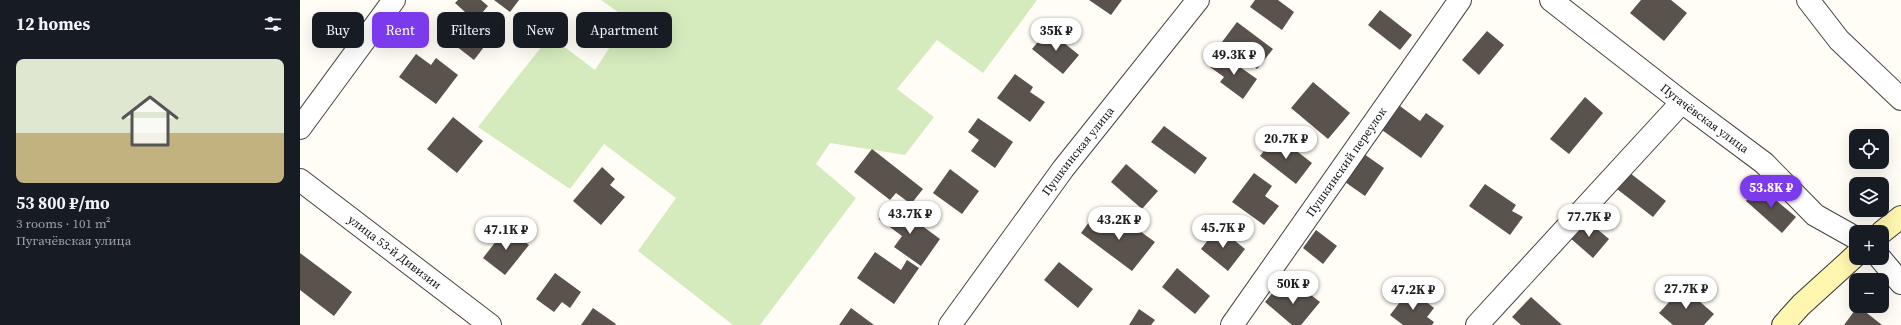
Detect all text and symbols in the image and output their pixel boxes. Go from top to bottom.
text: 12 homes [16,12,90,36]
chip: Buy [312,12,364,48]
chip: Rent [372,12,429,48]
chip: Filters [437,12,505,48]
chip: New [513,12,568,48]
chip: Apartment [576,12,672,48]
icon: filters [262,13,284,35]
pin: 35K ₽ [1028,18,1084,52]
text: 35K ₽ [1040,22,1072,39]
pin: 49.3K ₽ [1197,42,1271,76]
text: 49.3K ₽ [1212,46,1256,63]
street label: Пугачёвская улица [1657,80,1753,157]
icon: home [114,85,186,157]
street label: Пушкинская улица [1038,103,1118,199]
street label: Пушкинский переулок [1302,104,1390,220]
pin: 20.7K ₽ [1249,126,1323,160]
map controls [1849,129,1889,313]
button: locate [1849,129,1889,169]
text: 20.7K ₽ [1264,130,1308,147]
pin: 53.8K ₽ [1734,175,1808,209]
button: layers [1849,177,1889,217]
text: 53.8K ₽ [1749,179,1793,196]
text: 53 800 ₽/mo [16,191,110,215]
pin: 43.7K ₽ [873,201,947,235]
pin: 77.7K ₽ [1552,204,1626,238]
text: 43.7K ₽ [888,205,932,222]
pin: 43.2K ₽ [1082,207,1156,241]
text: 77.7K ₽ [1567,208,1611,225]
street label: улица 53-й Дивизии [345,211,445,293]
text: 43.2K ₽ [1097,211,1141,228]
text: 3 rooms · 101 m² [16,215,111,232]
pin: 45.7K ₽ [1186,215,1260,249]
pin: 47.1K ₽ [469,217,543,251]
text: 45.7K ₽ [1201,219,1245,236]
text: 47.1K ₽ [484,221,528,238]
button: + [1849,225,1889,265]
text: Пугачёвская улица [16,232,131,249]
pin: 50K ₽ [1265,271,1321,305]
button: − [1849,273,1889,313]
text: 50K ₽ [1277,275,1309,292]
pin: 27.7K ₽ [1649,276,1723,310]
pin: 47.2K ₽ [1376,277,1450,311]
text: 27.7K ₽ [1664,280,1708,297]
text: 47.2K ₽ [1391,281,1435,298]

